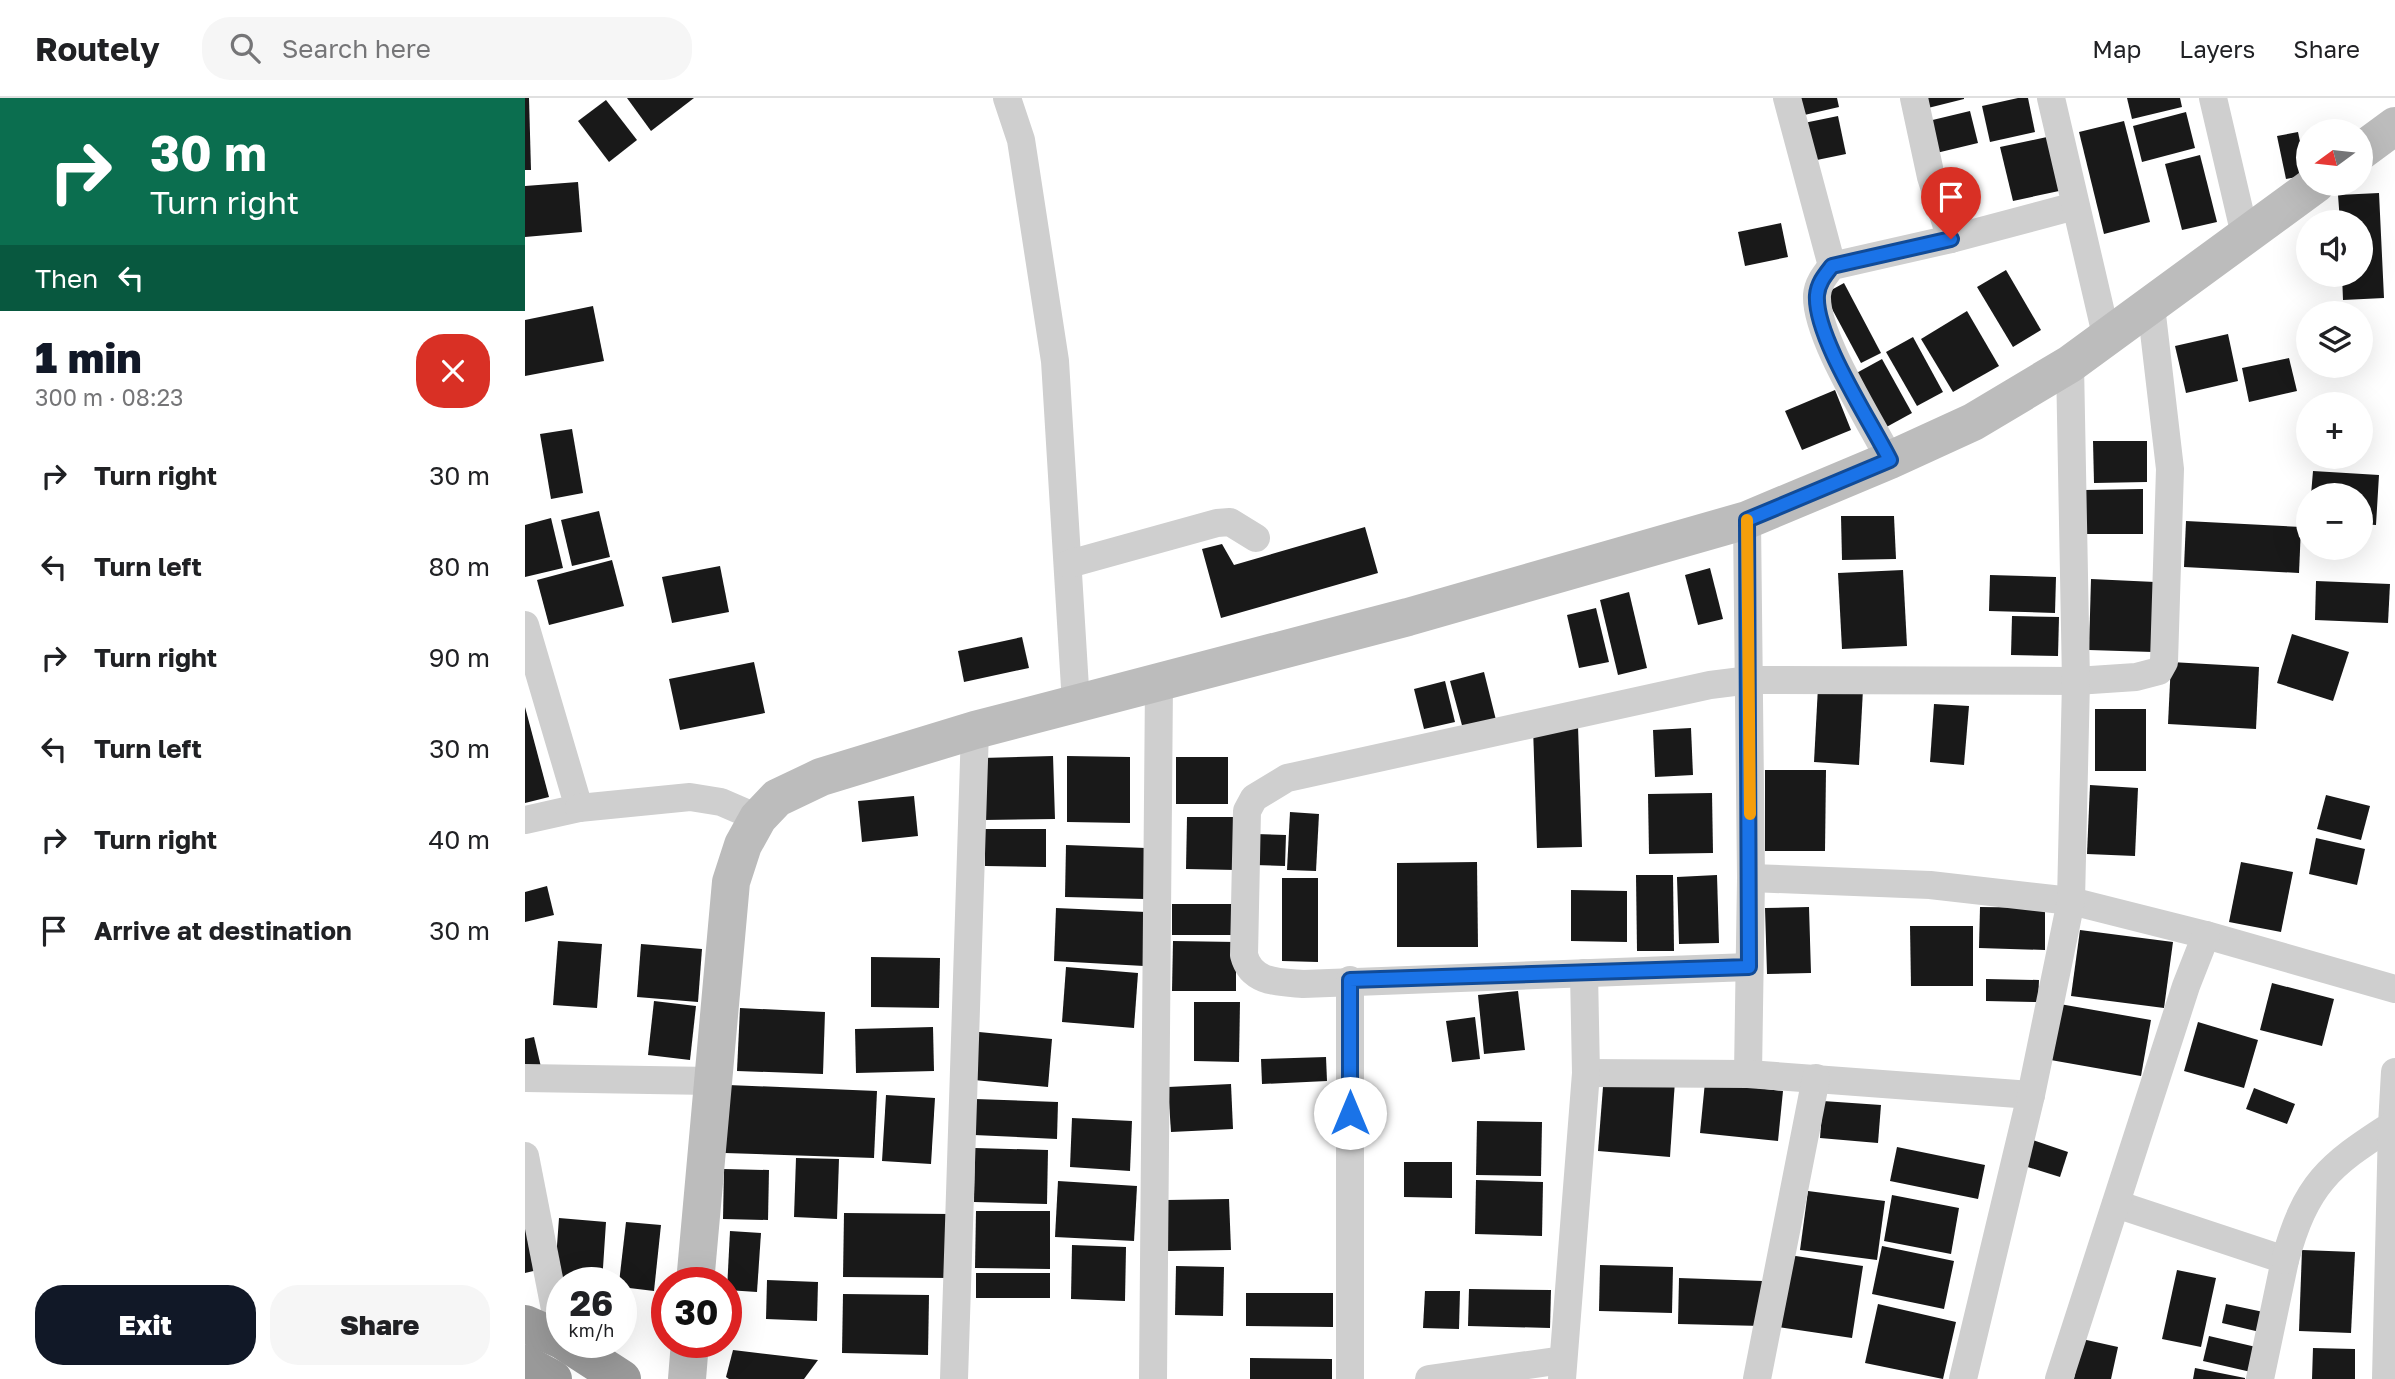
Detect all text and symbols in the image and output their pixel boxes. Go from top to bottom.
search box [202,17,692,80]
text: Routely [35,29,160,68]
icon: search [226,29,264,67]
text: Search here [282,33,431,64]
text: Map [2092,34,2141,63]
text: Layers [2179,34,2255,63]
text: Share [2293,34,2360,63]
north arrow [2296,119,2373,196]
map controls [2296,119,2373,560]
text: 30 m [150,123,267,182]
icon: right [35,126,126,217]
pin [1921,167,1981,239]
icon: arrive [1932,178,1970,216]
text: Turn right [150,183,299,221]
button: sound [2296,210,2373,287]
icon: left [112,259,150,297]
text: Then [35,263,98,294]
button: layers [2296,301,2373,378]
text: 1 min [35,332,142,382]
button: close [416,334,490,408]
text: 300 m · 08:23 [35,383,183,411]
button: + [2296,392,2373,469]
icon: right [35,457,73,495]
text: Turn right [94,460,217,491]
text: 30 m [429,460,490,491]
button: − [2296,483,2373,560]
icon: left [35,548,73,586]
text: Turn left [94,551,202,582]
text: 80 m [429,551,490,582]
icon: right [35,639,73,677]
text: Turn right [94,642,217,673]
text: 90 m [429,642,490,673]
icon: left [35,730,73,768]
text: Turn left [94,733,202,764]
text: 30 m [429,733,490,764]
icon: right [35,821,73,859]
text: Turn right [94,824,217,855]
text: 40 m [429,824,490,855]
icon: arrive [35,912,73,950]
text: Arrive at destination [94,915,352,946]
text: 30 m [429,915,490,946]
position arrow [1313,1076,1387,1150]
speed limit sign: 30 [651,1267,742,1358]
text: 26 [570,1282,613,1324]
button: Exit [35,1285,256,1365]
button: Share [270,1285,490,1365]
text: km/h [569,1319,614,1341]

